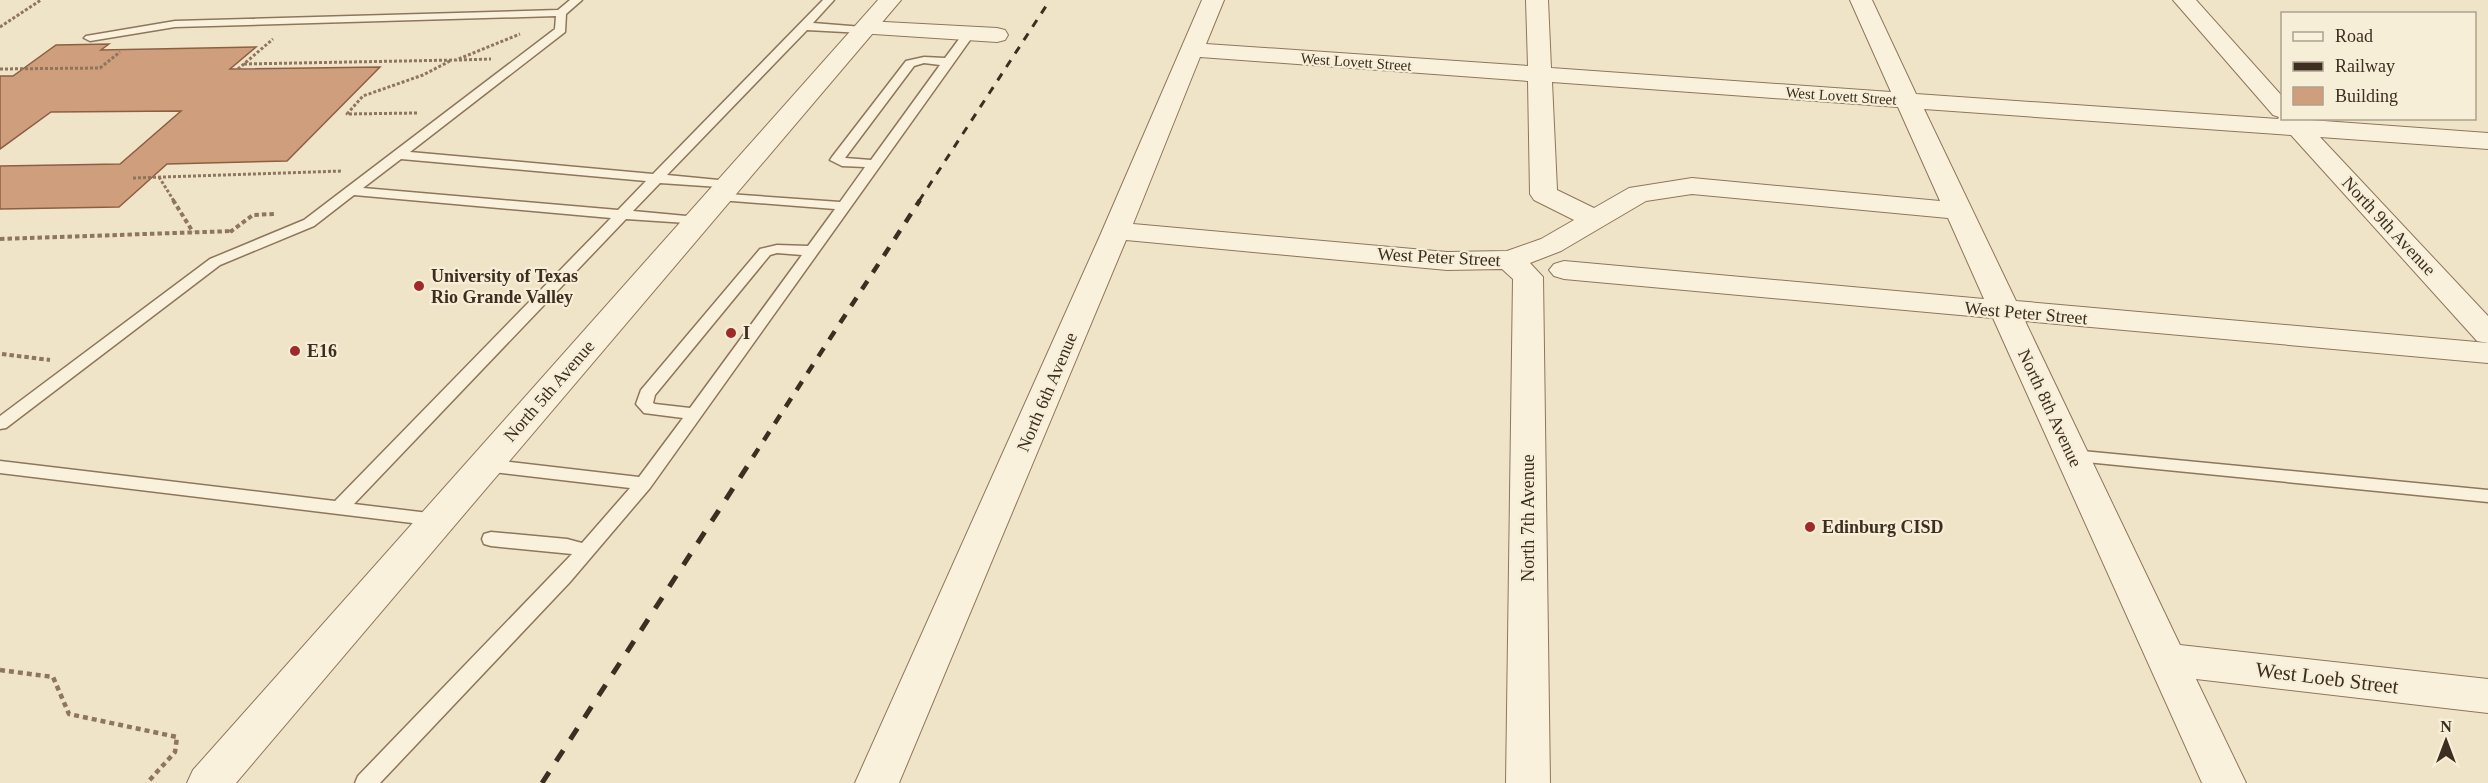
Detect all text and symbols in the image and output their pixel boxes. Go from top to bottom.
legend [2281,12,2476,120]
text: Road [2335,26,2373,46]
street label: West Lovett Street [1300,50,1413,74]
text: Railway [2335,56,2395,76]
street label: West Lovett Street [1785,84,1898,108]
text: Building [2335,86,2398,106]
street label: North 9th Avenue [2338,172,2440,280]
street label: West Peter Street [1377,244,1501,270]
place label: University of Texas Rio Grande Valley [431,266,578,307]
marker: University of Texas Rio Grande Valley [412,279,426,293]
street label: West Peter Street [1964,298,2088,328]
place label: I [743,323,750,343]
marker: I [724,326,738,340]
street label: North 6th Avenue [1013,329,1081,455]
street label: North 5th Avenue [500,336,598,446]
place label: E16 [307,341,337,361]
marker: E16 [288,344,302,358]
street label: North 8th Avenue [2014,346,2086,470]
street label: North 7th Avenue [1518,454,1538,582]
place label: Edinburg CISD [1822,517,1944,537]
marker: Edinburg CISD [1803,520,1817,534]
street label: West Loeb Street [2254,657,2400,699]
north arrow [2416,711,2476,771]
text: N [2440,718,2452,735]

